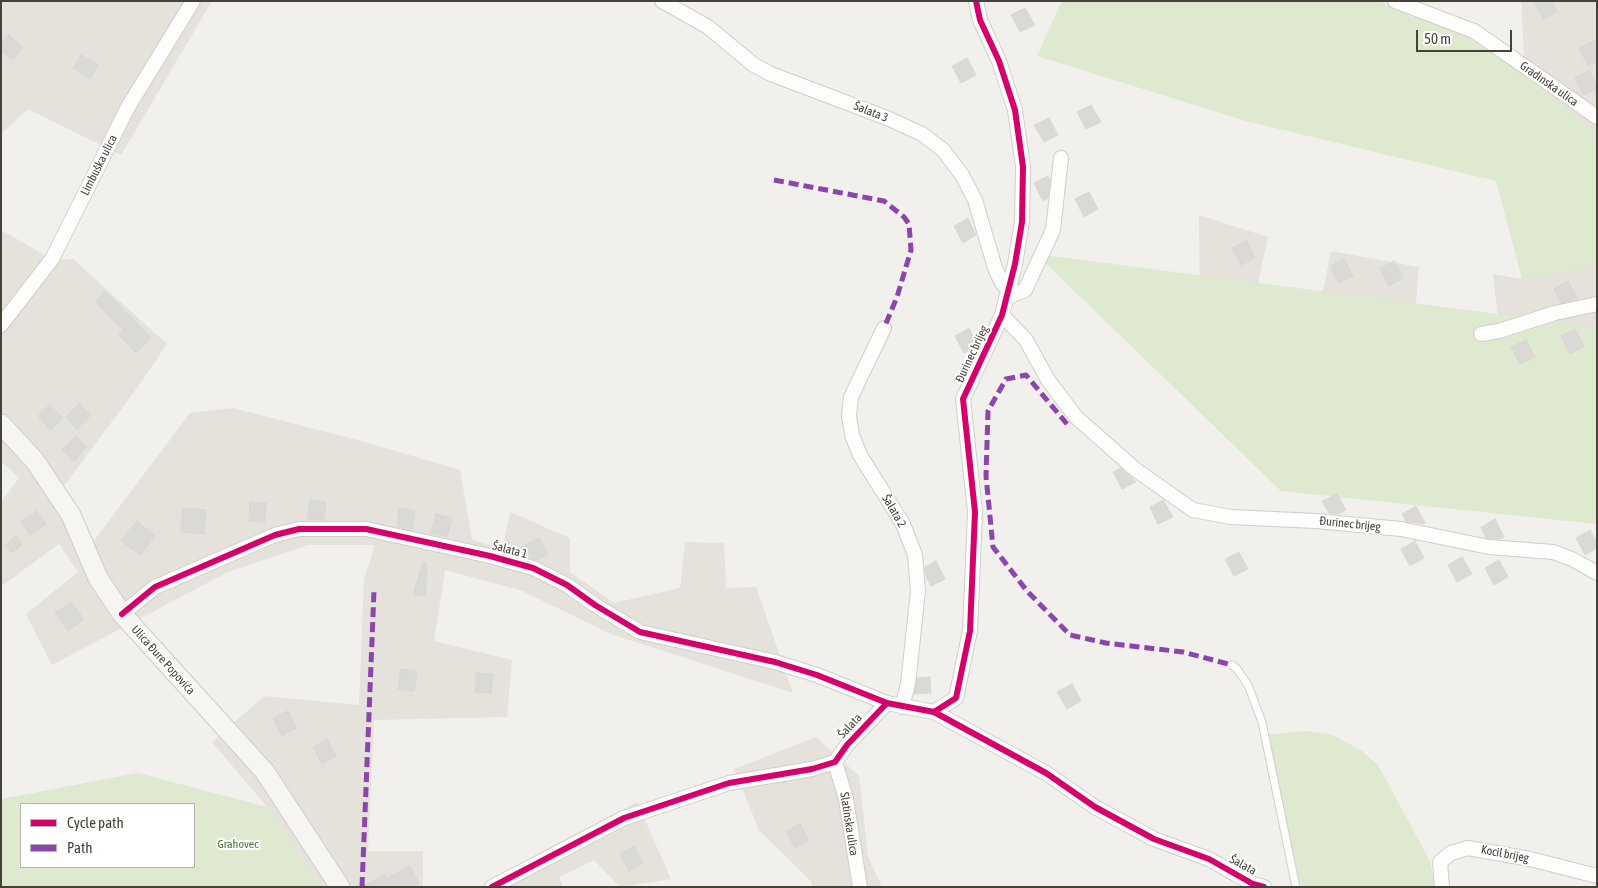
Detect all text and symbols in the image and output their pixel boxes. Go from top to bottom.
scale bar [1418,20,1514,52]
text: 50 m [1424,30,1451,47]
street label: Gradinska ulica [1517,59,1581,109]
street label: Šalata 3 [852,99,890,125]
street label: Limbuška ulica [78,132,120,198]
street label: Đurinec brijeg [952,323,992,385]
street label: Šalata 2 [879,492,909,530]
street label: Đurinec brijeg [1319,514,1381,534]
street label: Šalata 1 [491,538,529,562]
street label: Ulica Đure Popovića [128,622,198,698]
street label: Šalata [835,711,865,741]
street label: Slatinska ulica [837,791,861,857]
legend [20,803,195,868]
text: Cycle path [67,814,124,831]
park label: Grahovec [217,837,259,851]
text: Path [67,839,93,856]
street label: Kocil brijeg [1480,842,1530,866]
street label: Šalata [1227,852,1259,878]

